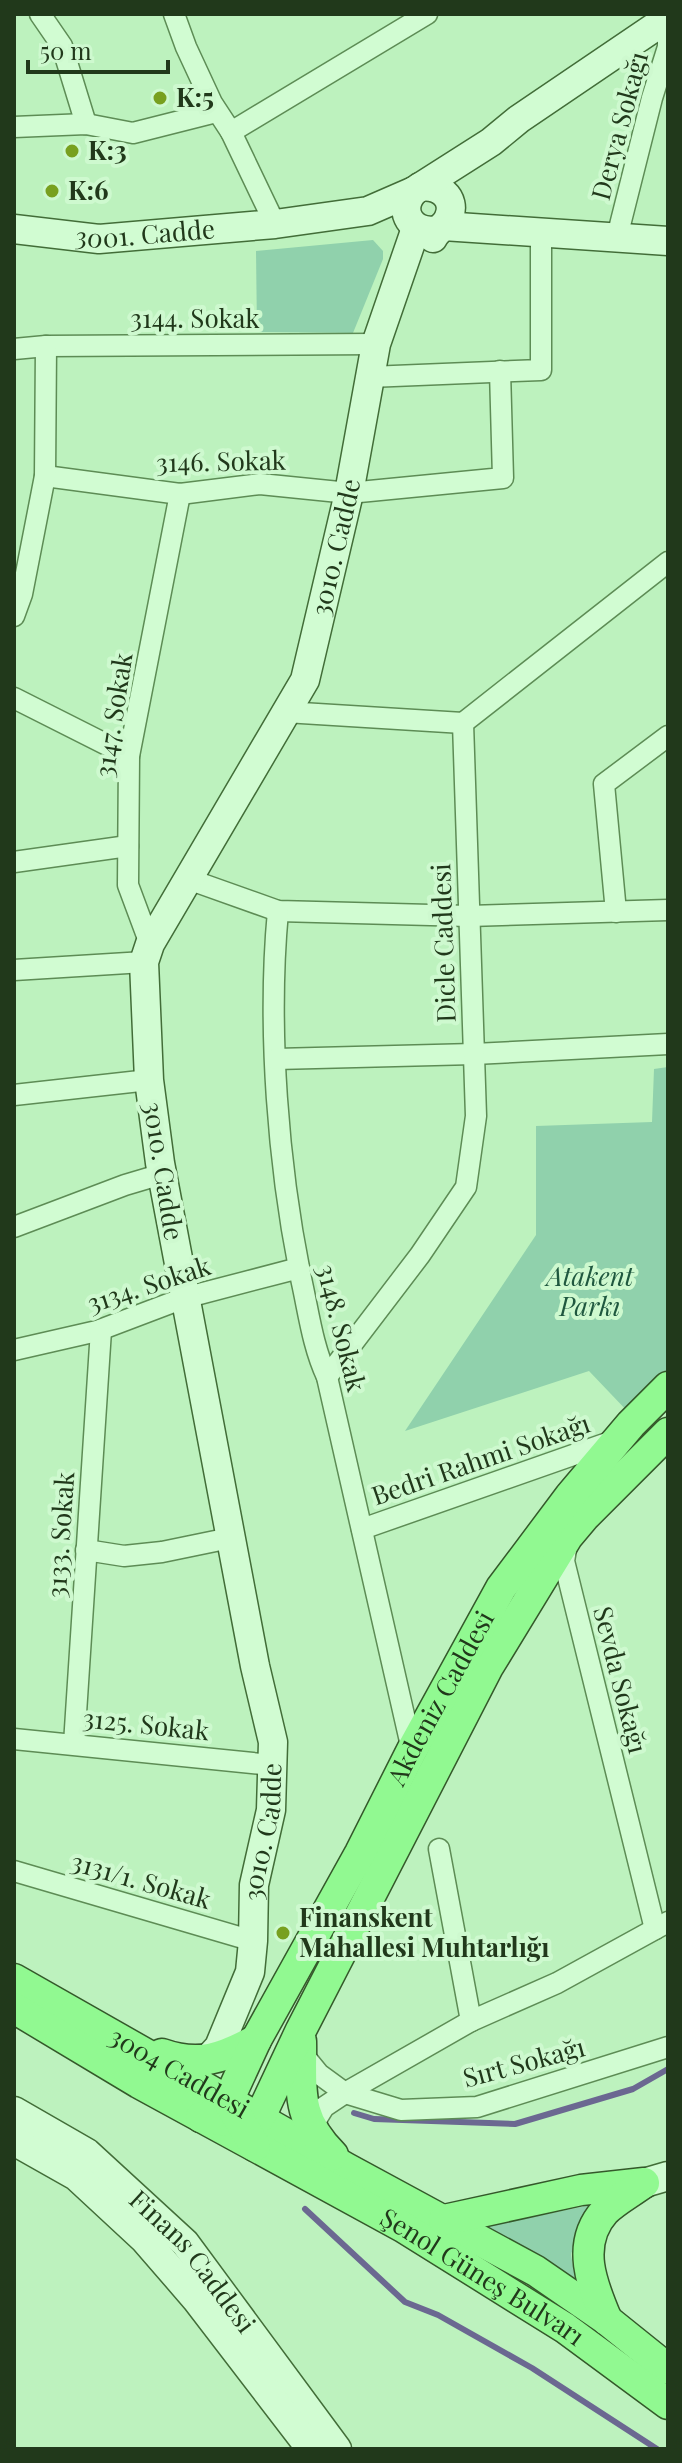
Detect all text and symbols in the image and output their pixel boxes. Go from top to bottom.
scale bar [28,24,168,74]
text: 50 m [40,34,92,66]
street label: Derya Sokağı [582,47,655,204]
place label: K:5 [176,79,214,114]
marker: K:5 [151,89,169,107]
place label: K:3 [88,132,127,167]
marker: K:3 [63,142,81,160]
place label: K:6 [68,172,109,207]
marker: K:6 [43,182,61,200]
street label: 3001. Cadde [74,210,216,255]
street label: 3144. Sokak [130,300,260,335]
street label: 3146. Sokak [156,442,287,479]
street label: 3010. Cadde [302,476,367,619]
street label: 3147. Sokak [85,649,140,780]
street label: Dicle Caddesi [422,862,463,1023]
street label: 3010. Cadde [136,1099,193,1243]
street label: 3134. Sokak [82,1247,215,1320]
park label: Atakent Parkı [543,1258,635,1323]
street label: 3148. Sokak [310,1260,375,1396]
street label: Bedri Rahmi Sokağı [367,1405,595,1512]
street label: 3133. Sokak [38,1470,81,1599]
street label: Sevda Sokağı [586,1603,657,1757]
street label: Akdeniz Caddesi [378,1604,501,1792]
street label: 3125. Sokak [81,1699,212,1748]
street label: 3010. Cadde [235,1762,288,1901]
street label: 3131/1. Sokak [67,1843,216,1916]
place label: Finanskent Mahallesi Muhtarlığı [299,1899,549,1964]
marker: Finanskent Mahallesi Muhtarlığı [274,1924,292,1942]
street label: 3004 Caddesi [104,2018,257,2126]
street label: Sırt Sokağı [459,2028,589,2095]
street label: Finans Caddesi [122,2181,264,2339]
street label: Şenol Güneş Bulvarı [375,2199,592,2353]

